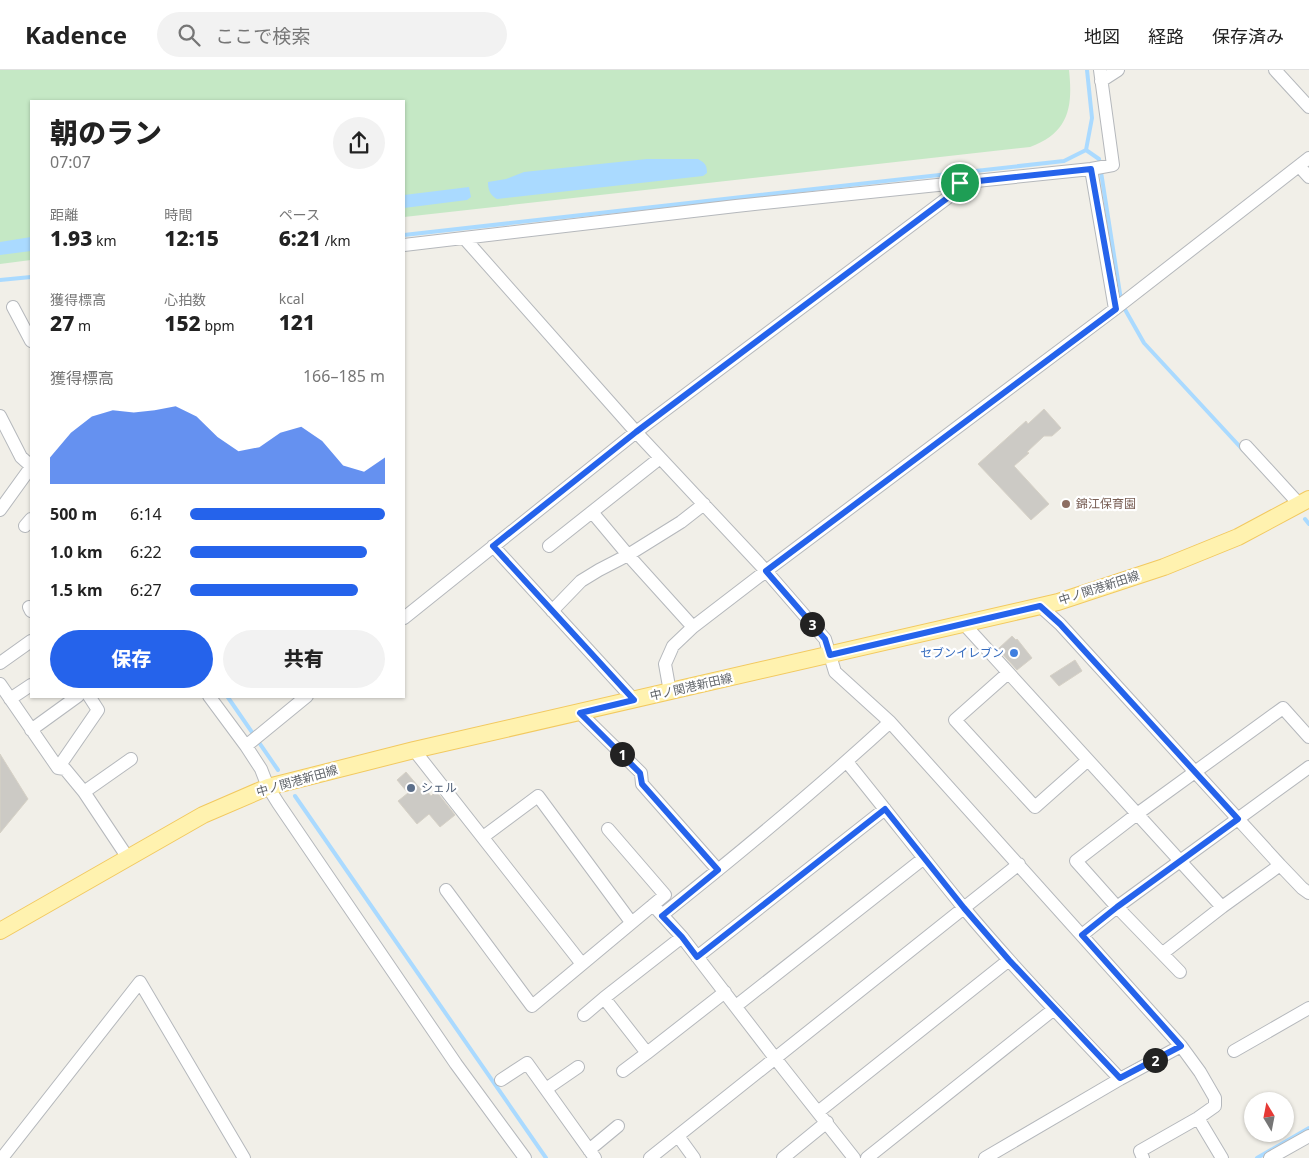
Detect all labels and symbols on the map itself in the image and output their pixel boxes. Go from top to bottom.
pin [939,162,981,204]
place label: 錦江保育園 [1076,495,1136,512]
marker: 錦江保育園 [1060,498,1072,510]
street label: 中ノ関港新田線 [1056,566,1141,609]
pin: 3 [800,612,824,636]
place label: セブンイレブン [920,644,1004,661]
marker: セブンイレブン [1008,647,1020,659]
street label: 中ノ関港新田線 [648,669,734,704]
pin: 1 [610,742,634,766]
street label: 中ノ関港新田線 [254,761,340,800]
place label: シェル [421,779,457,796]
marker: シェル [405,782,417,794]
pin: 2 [1142,1048,1168,1072]
north arrow [1244,1092,1294,1142]

